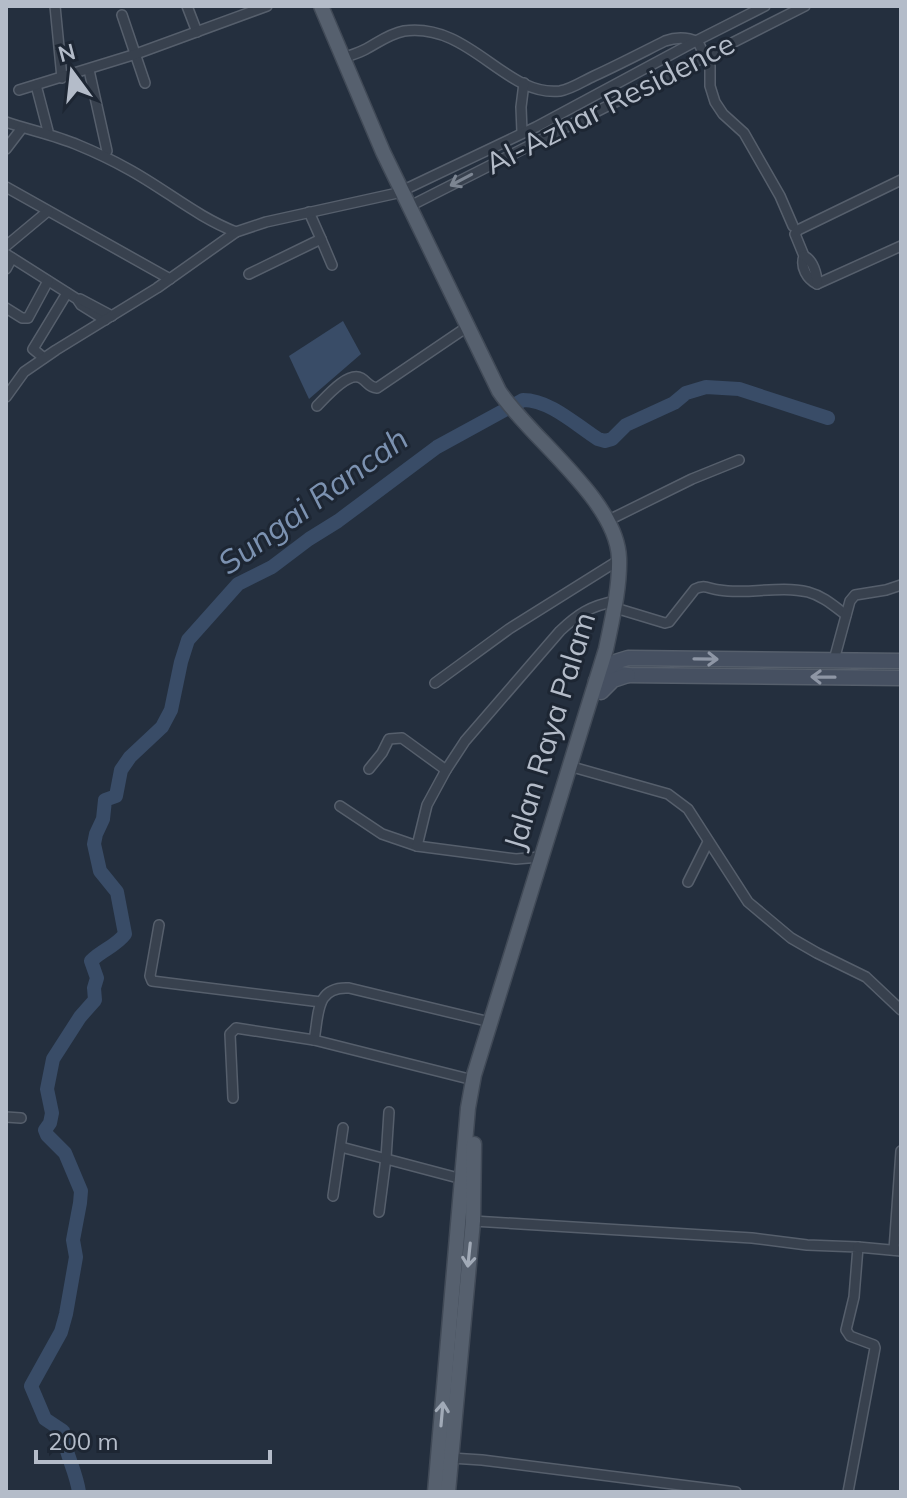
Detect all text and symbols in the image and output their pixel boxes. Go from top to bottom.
street label: Al-Azhar Residence [478,24,741,182]
north arrow [32,32,112,112]
text: N [55,37,78,68]
one-way arrow [449,173,473,189]
water label: Sungai Rancah [210,418,415,583]
street label: Jalan Raya Palam [495,607,603,854]
one-way arrow [692,651,719,667]
one-way arrow [810,669,837,685]
one-way arrow [462,1241,477,1268]
one-way arrow [435,1401,450,1428]
scale bar [36,1414,270,1464]
text: 200 m [48,1426,119,1456]

